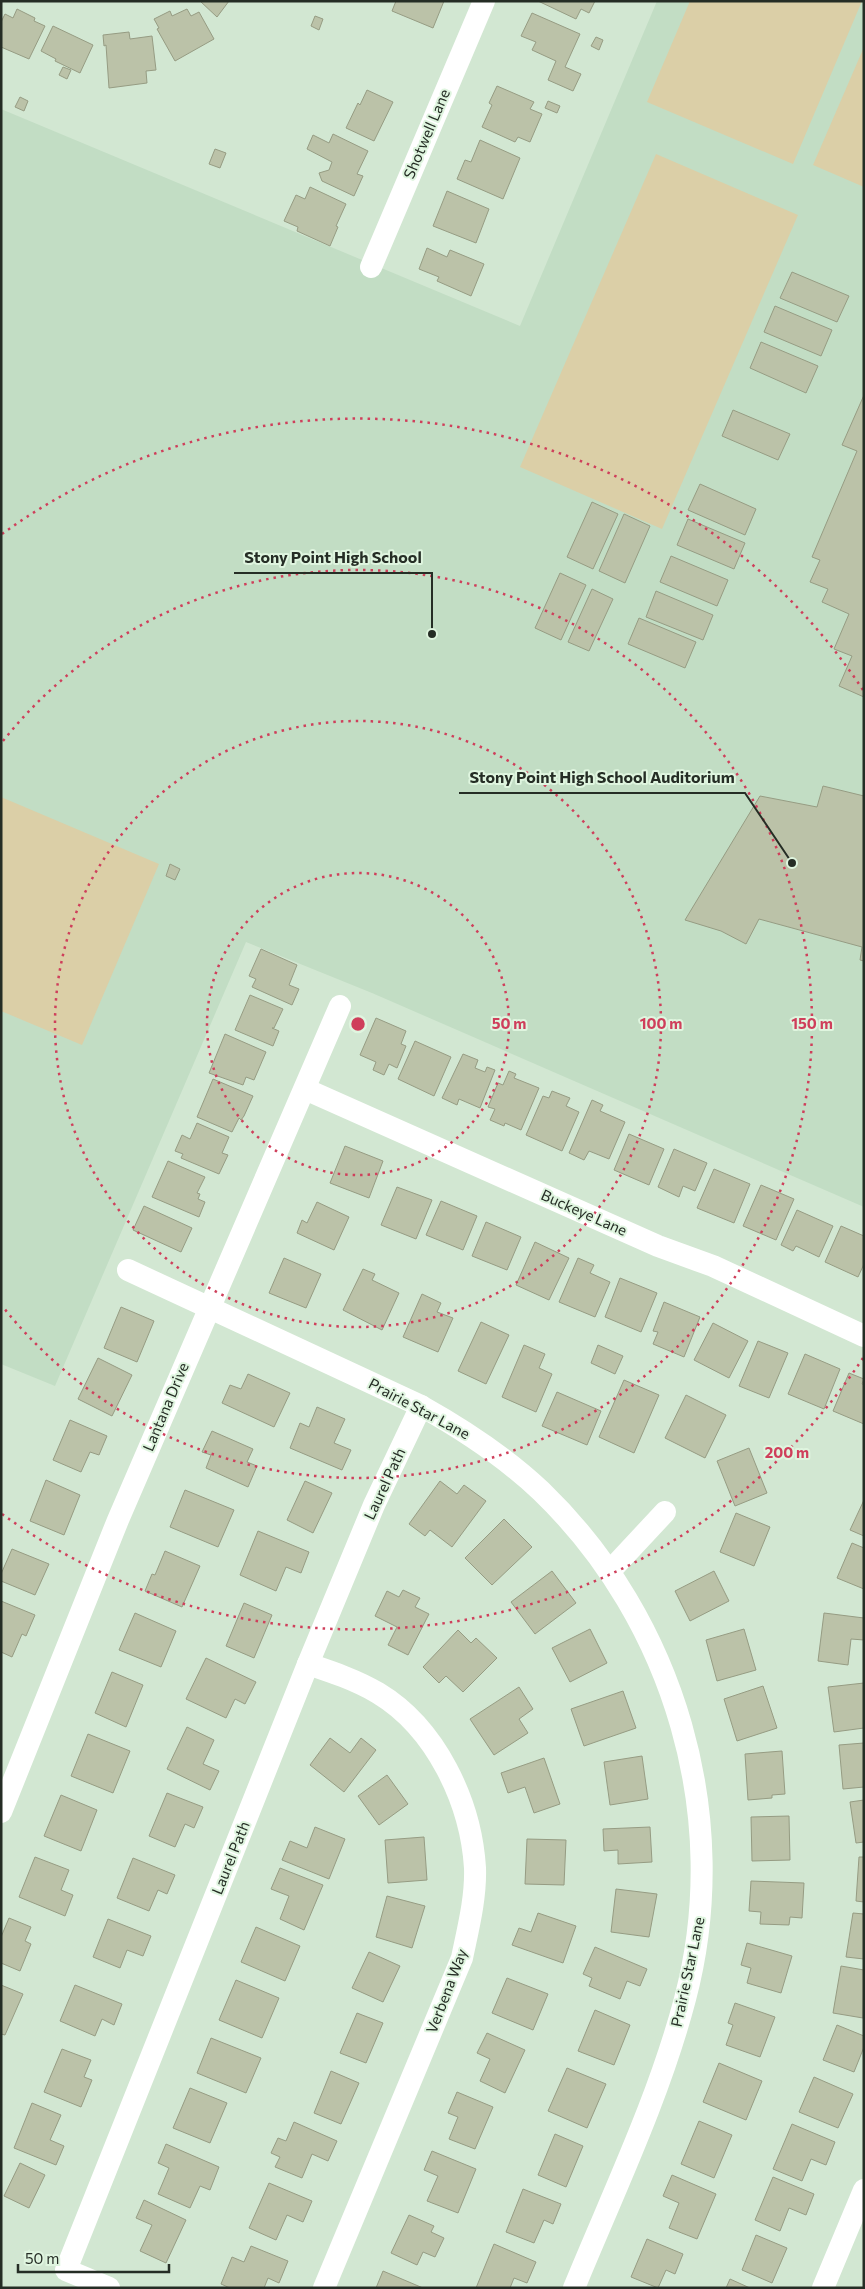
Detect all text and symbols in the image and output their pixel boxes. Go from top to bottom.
street label: Shotwell Lane [399,86,453,181]
callout: Stony Point High School [234,542,432,573]
text: Stony Point High School [244,547,422,566]
callout: Stony Point High School Auditorium [459,762,745,793]
text: Stony Point High School Auditorium [469,767,735,786]
text: 50 m [492,1014,526,1032]
text: 100 m [640,1014,682,1032]
text: 150 m [791,1014,833,1032]
centre of rings [349,1015,367,1033]
street label: Buckeye Lane [539,1185,630,1239]
street label: Lantana Drive [138,1359,192,1454]
street label: Prairie Star Lane [366,1374,473,1442]
text: 200 m [765,1443,809,1461]
street label: Laurel Path [360,1445,409,1522]
street label: Laurel Path [207,1818,253,1897]
street label: Prairie Star Lane [667,1915,707,2028]
street label: Verbena Way [422,1946,471,2036]
scale bar [18,2242,169,2274]
text: 50 m [25,2249,59,2267]

